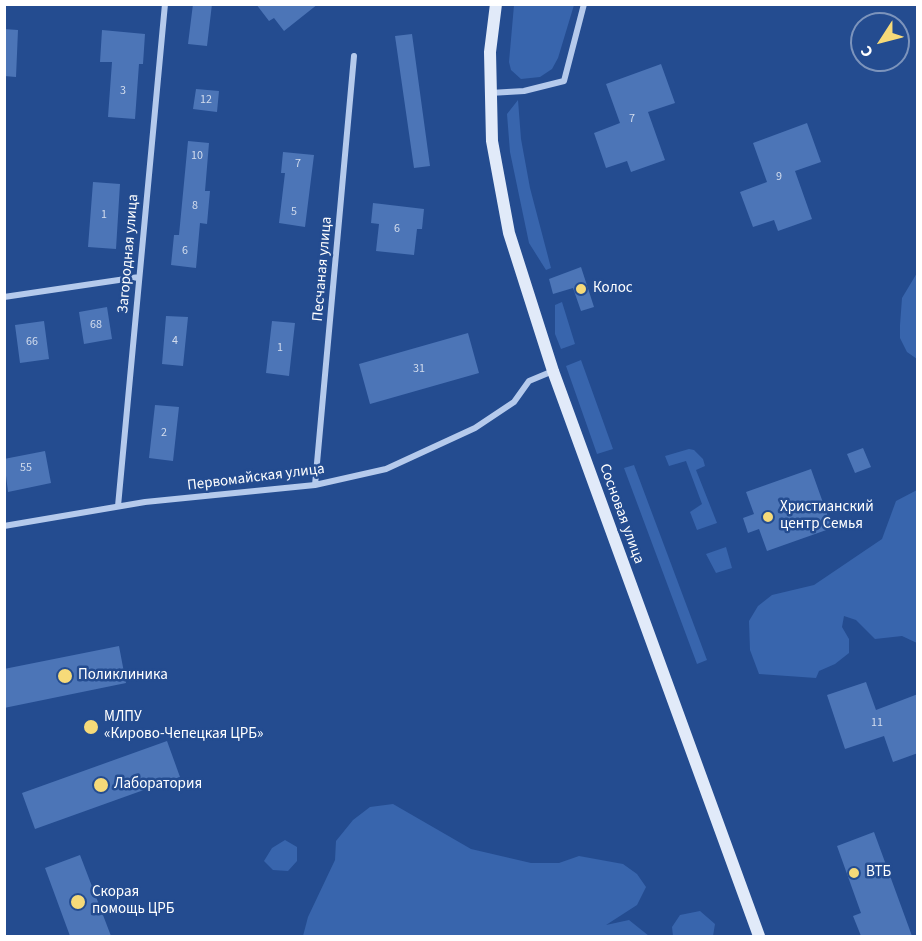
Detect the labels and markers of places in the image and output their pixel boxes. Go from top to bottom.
place label: Колос [593,280,633,298]
marker: Колос [574,282,588,296]
place label: Христианский центр Семья [780,499,874,534]
marker: Христианский центр Семья [761,510,775,524]
marker: Поликлиника [56,667,74,685]
place label: Поликлиника [78,667,168,685]
place label: МЛПУ «Кирово-Чепецкая ЦРБ» [104,709,263,744]
marker: МЛПУ «Кирово-Чепецкая ЦРБ» [82,718,100,736]
marker: Лаборатория [92,776,110,794]
place label: Лаборатория [114,776,202,794]
place label: ВТБ [866,864,891,882]
marker: ВТБ [847,866,861,880]
place label: Скорая помощь ЦРБ [92,884,175,919]
marker: Скорая помощь ЦРБ [69,893,87,911]

